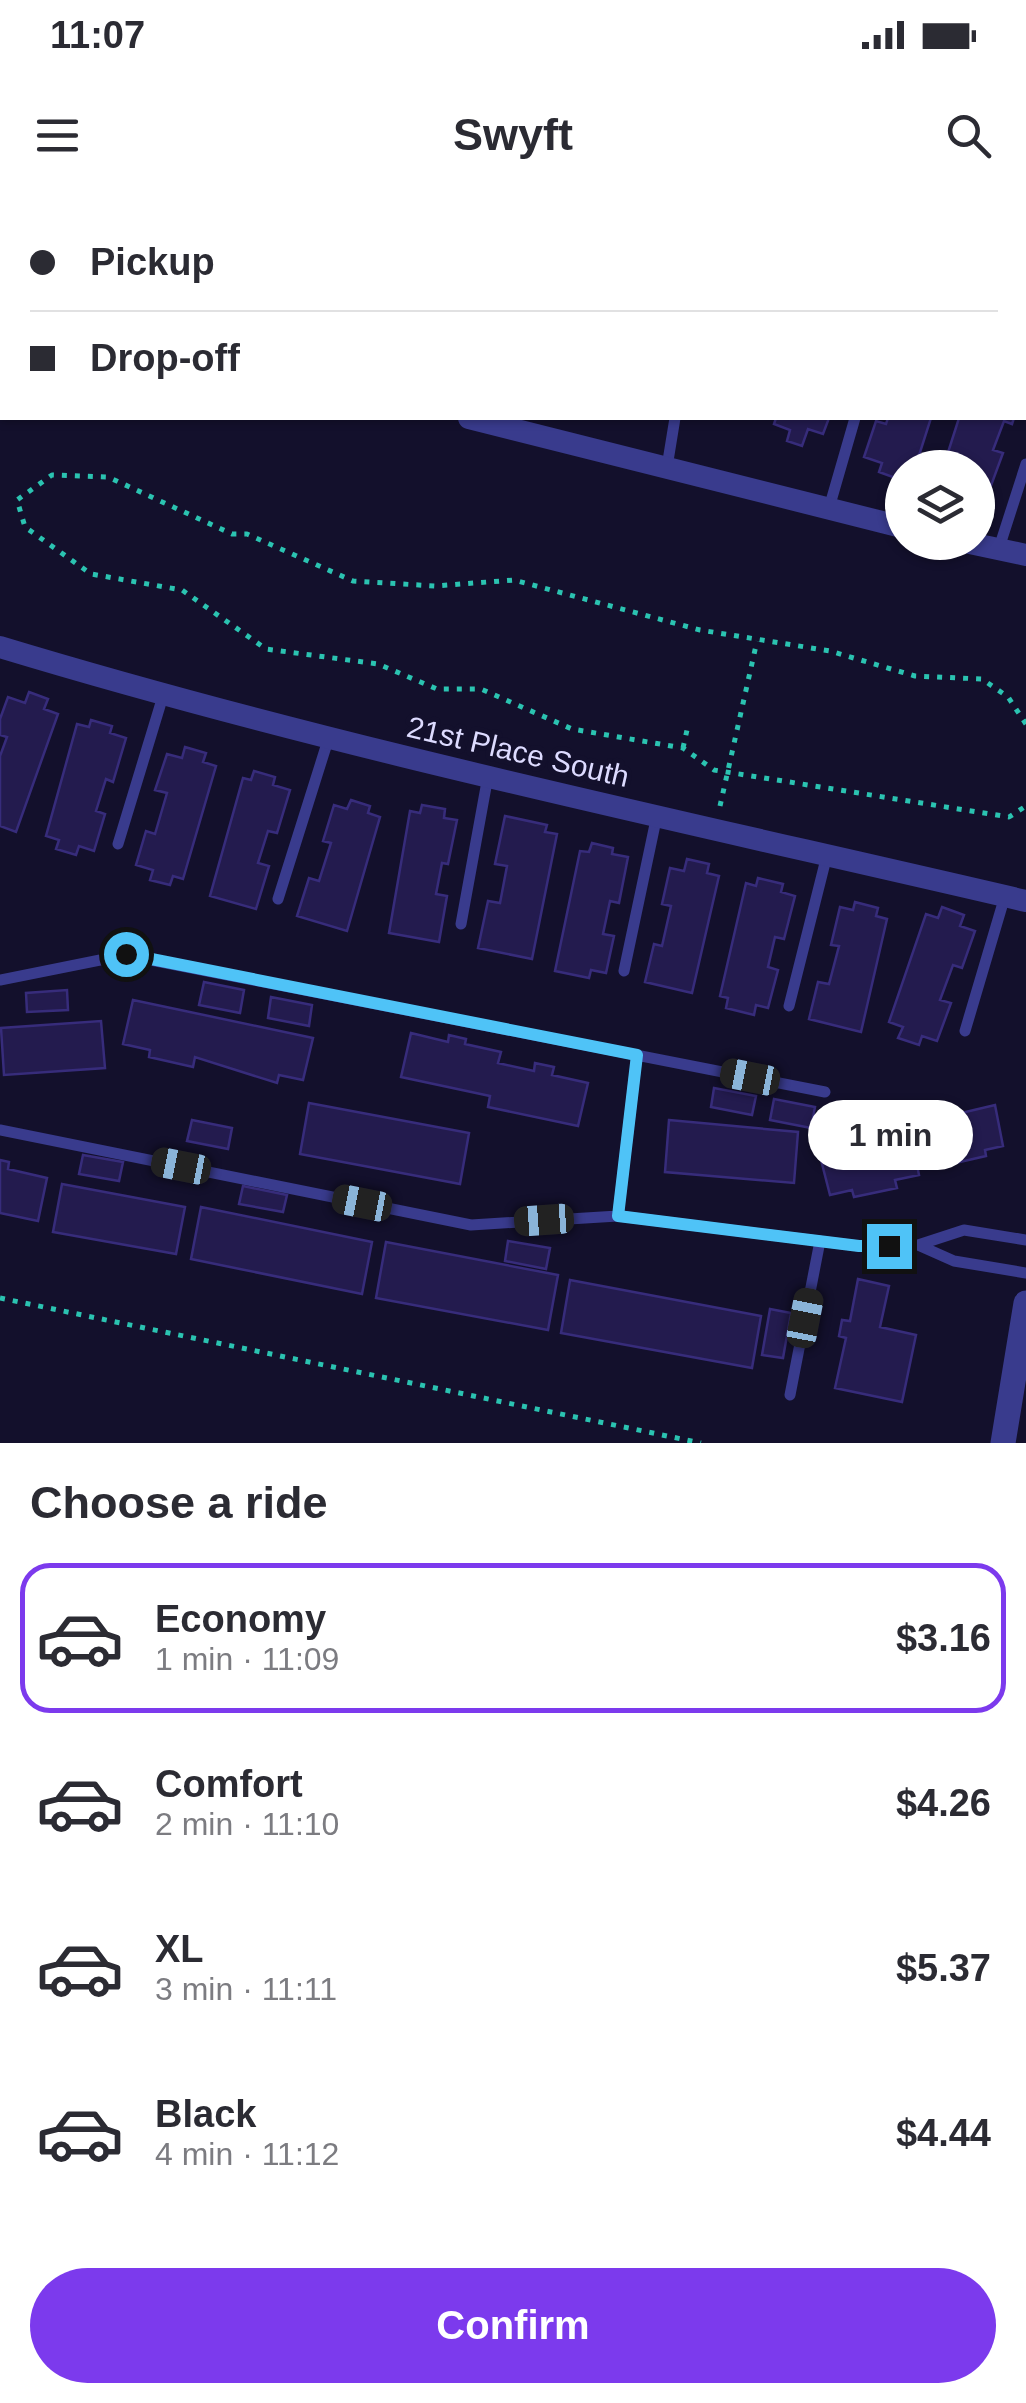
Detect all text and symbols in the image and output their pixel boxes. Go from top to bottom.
text: 11:07 [50,14,145,56]
icon: menu [30,108,85,163]
icon: search [941,108,996,163]
text: Swyft [453,109,573,160]
text: Pickup [90,241,215,283]
text: Drop-off [90,337,240,379]
map controls [885,450,995,560]
button: layers [885,450,995,560]
street label: 21st Place South [404,710,632,793]
route start [104,932,149,977]
car [718,1057,782,1097]
callout: 1 min [806,1101,972,1171]
text: 1 min [849,1117,932,1153]
car [149,1146,213,1186]
car [330,1183,394,1223]
car [513,1203,575,1237]
route end [867,1224,912,1269]
car [785,1286,825,1350]
text: Choose a ride [30,1477,328,1528]
icon: car [35,1593,125,1683]
text: Economy [155,1598,326,1640]
text: $3.16 [896,1617,991,1659]
text: 1 min · 11:09 [155,1641,339,1677]
icon: car [35,1758,125,1848]
text: Comfort [155,1763,303,1805]
text: $4.26 [896,1782,991,1824]
text: 2 min · 11:10 [155,1806,339,1842]
icon: car [35,1923,125,2013]
text: XL [155,1928,204,1970]
text: $5.37 [896,1947,991,1989]
text: 3 min · 11:11 [155,1971,337,2007]
icon: car [35,2088,125,2178]
text: Black [155,2093,256,2135]
text: $4.44 [896,2112,991,2154]
text: 4 min · 11:12 [155,2136,339,2172]
button: Confirm [30,2268,996,2383]

